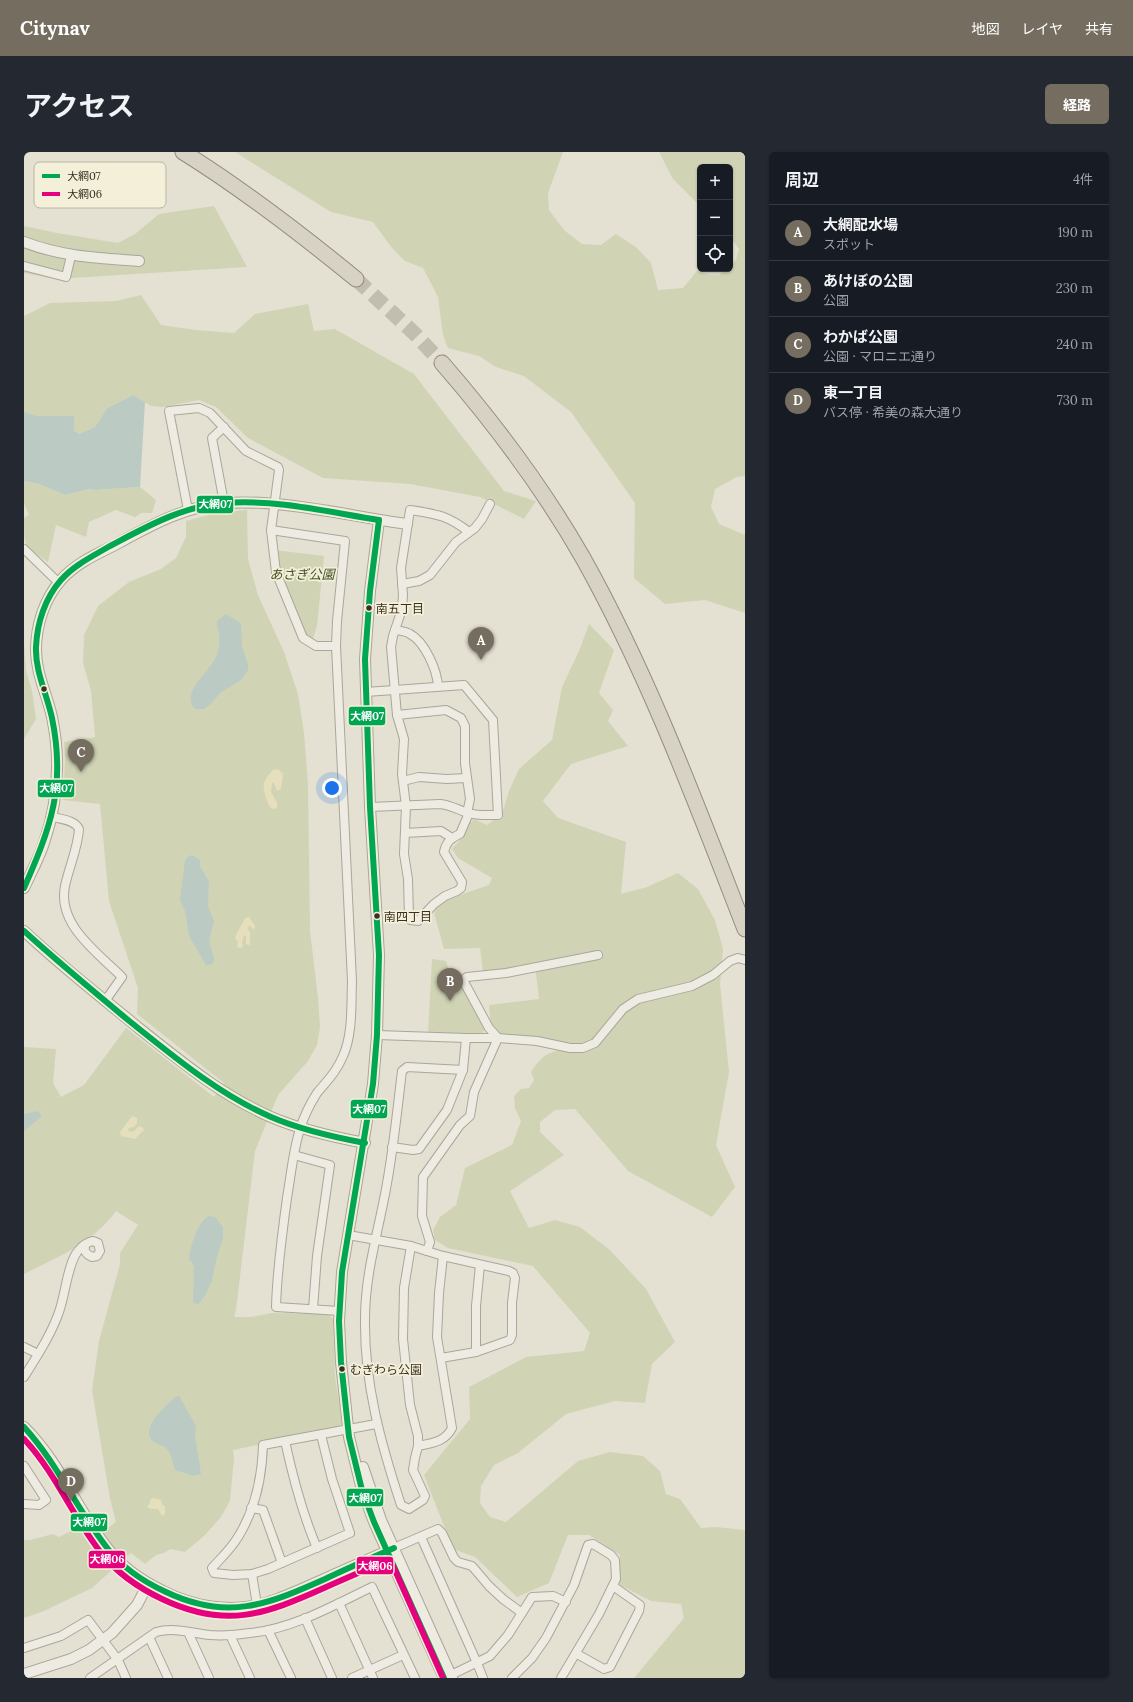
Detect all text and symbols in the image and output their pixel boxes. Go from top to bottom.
text: Citynav [20,16,90,40]
text: 地図 [971,20,999,38]
text: レイヤ [1021,20,1063,38]
text: 共有 [1085,20,1113,38]
button: 経路 [1045,84,1109,124]
text: アクセス [24,88,135,124]
legend [34,162,166,208]
map controls [697,164,733,272]
button: + [697,164,733,200]
text: 大網07 [67,169,101,183]
text: 周辺 [785,169,819,191]
text: 4件 [1073,171,1093,188]
text: 大網06 [67,187,102,201]
button: − [697,200,733,236]
text: 大網配水場 [823,215,898,234]
text: A [794,224,802,241]
text: 190 m [1058,224,1093,241]
button: locate [697,236,733,272]
text: スポット [823,236,875,253]
text: あけぼの公園 [823,271,913,290]
text: B [794,280,802,297]
text: 230 m [1056,280,1093,297]
text: 公園 [823,292,849,309]
text: わかば公園 [823,327,898,346]
text: C [794,336,802,353]
text: 240 m [1056,336,1093,353]
text: 公園 · マロニエ通り [823,348,937,365]
text: 東一丁目 [823,383,883,402]
text: D [793,392,803,409]
text: 730 m [1057,392,1093,409]
text: バス停 · 希美の森大通り [823,404,963,421]
line badge: 大網07 [196,495,234,514]
text: 大網07 [198,497,232,511]
park label: あさぎ公園 [269,566,336,583]
place label: 南五丁目 [376,601,424,616]
marker: 南五丁目 [364,603,374,613]
pin: A [468,627,494,660]
unlabelled marker [39,684,49,694]
line badge: 大網07 [348,706,386,726]
text: 大網07 [350,709,384,723]
pin: C [68,739,94,772]
your location [322,778,342,798]
line badge: 大網07 [37,779,75,798]
text: 大網07 [39,781,73,795]
place label: 南四丁目 [384,909,432,924]
marker: 南四丁目 [372,911,382,921]
pin: B [437,968,463,1001]
line badge: 大網07 [350,1099,388,1119]
text: 大網07 [352,1102,386,1116]
place label: むぎわら公園 [350,1362,422,1377]
marker: むぎわら公園 [337,1364,347,1374]
pin: D [58,1468,84,1501]
line badge: 大網07 [346,1488,384,1507]
text: 大網07 [348,1491,382,1505]
line badge: 大網07 [70,1513,108,1532]
text: 大網07 [72,1515,106,1529]
line badge: 大網06 [88,1550,126,1569]
text: 大網06 [89,1552,125,1566]
line badge: 大網06 [356,1556,394,1575]
text: 大網06 [357,1559,393,1573]

